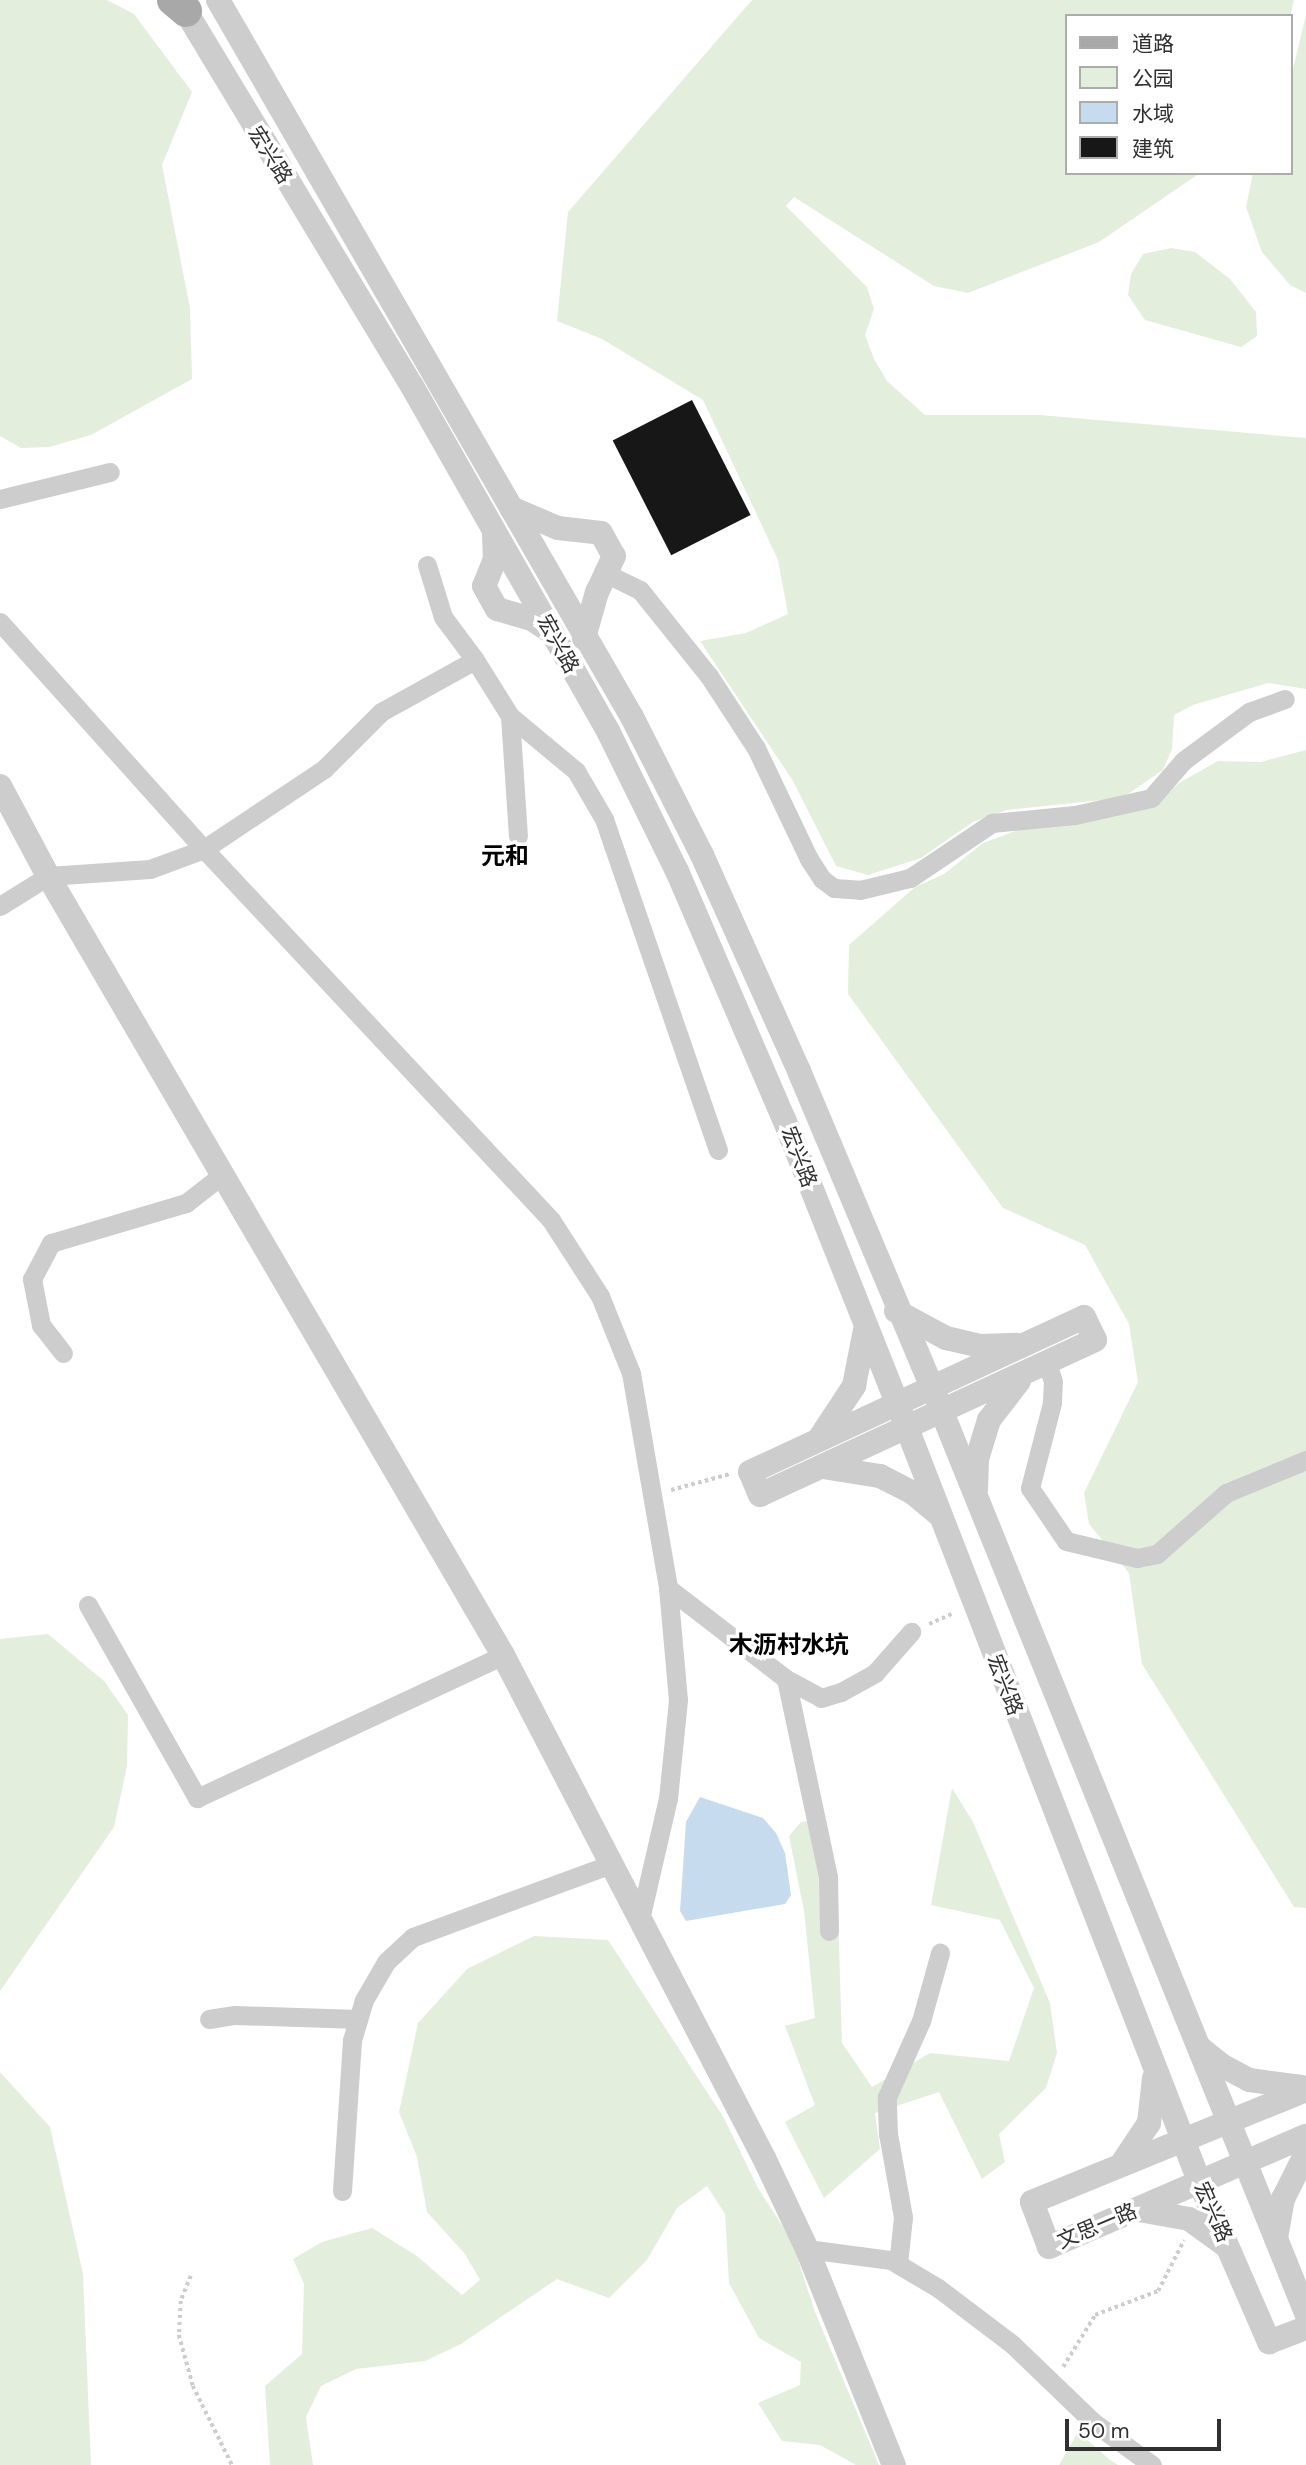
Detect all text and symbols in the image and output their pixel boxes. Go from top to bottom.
legend [1064,14,1292,175]
text: 道路 [1132,30,1174,58]
text: 公园 [1132,65,1174,93]
text: 水域 [1132,100,1174,128]
street label: 宏兴路 [243,122,297,188]
text: 建筑 [1132,135,1174,163]
street label: 宏兴路 [532,610,584,678]
district label: 元和 [481,842,529,870]
street label: 宏兴路 [776,1123,822,1191]
district label: 木沥村水坑 [729,1631,849,1659]
street label: 宏兴路 [982,1651,1028,1719]
street label: 宏兴路 [1189,2178,1237,2246]
street label: 文思一路 [1053,2198,1141,2254]
scale bar [1068,2406,1224,2450]
text: 50 m [1078,2417,1129,2445]

